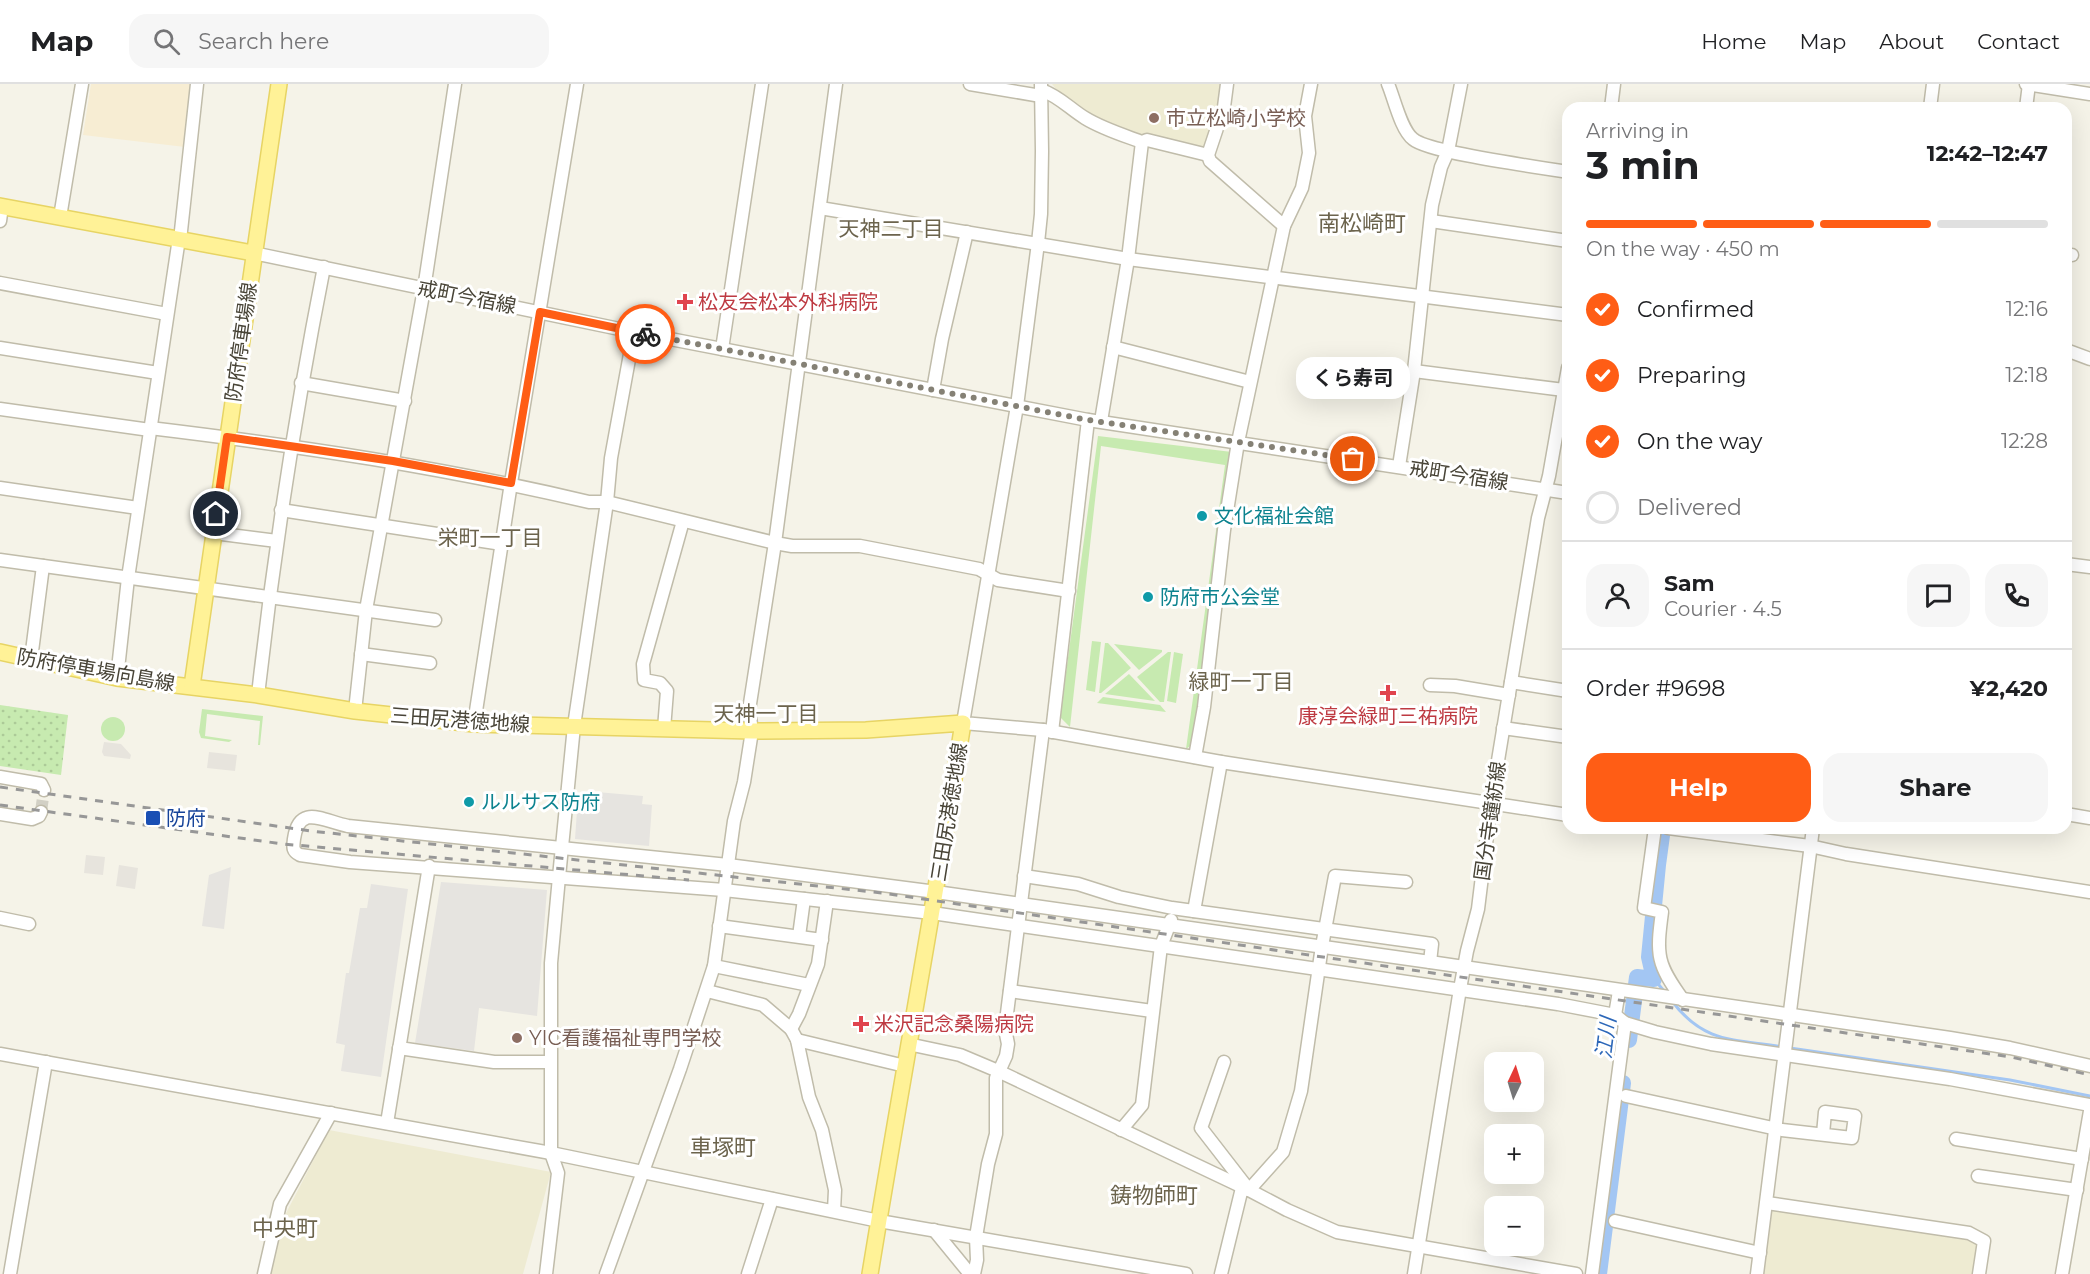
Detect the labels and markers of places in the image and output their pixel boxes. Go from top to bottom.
place label: 市立松崎小学校 [1166,106,1306,130]
marker: 市立松崎小学校 [1147,111,1161,125]
place label: 松友会松本外科病院 [698,290,878,314]
marker: 松友会松本外科病院 [676,293,694,311]
callout: くら寿司 [1296,357,1410,399]
pin [1327,433,1378,484]
pin [190,488,241,539]
place label: 文化福祉会館 [1214,504,1334,528]
marker: 文化福祉会館 [1195,509,1209,523]
place label: 防府市公会堂 [1160,585,1280,609]
marker: 防府市公会堂 [1141,590,1155,604]
marker: 康淳会緑町三祐病院 [1379,684,1397,702]
place label: 康淳会緑町三祐病院 [1298,704,1478,728]
place label: ルルサス防府 [481,790,601,814]
marker: ルルサス防府 [462,795,476,809]
place label: 防府 [166,806,206,830]
marker: 防府 [144,809,162,827]
place label: 米沢記念桑陽病院 [874,1012,1034,1036]
marker: 米沢記念桑陽病院 [852,1015,870,1033]
place label: YIC看護福祉専門学校 [529,1026,722,1050]
marker: YIC看護福祉専門学校 [510,1031,524,1045]

